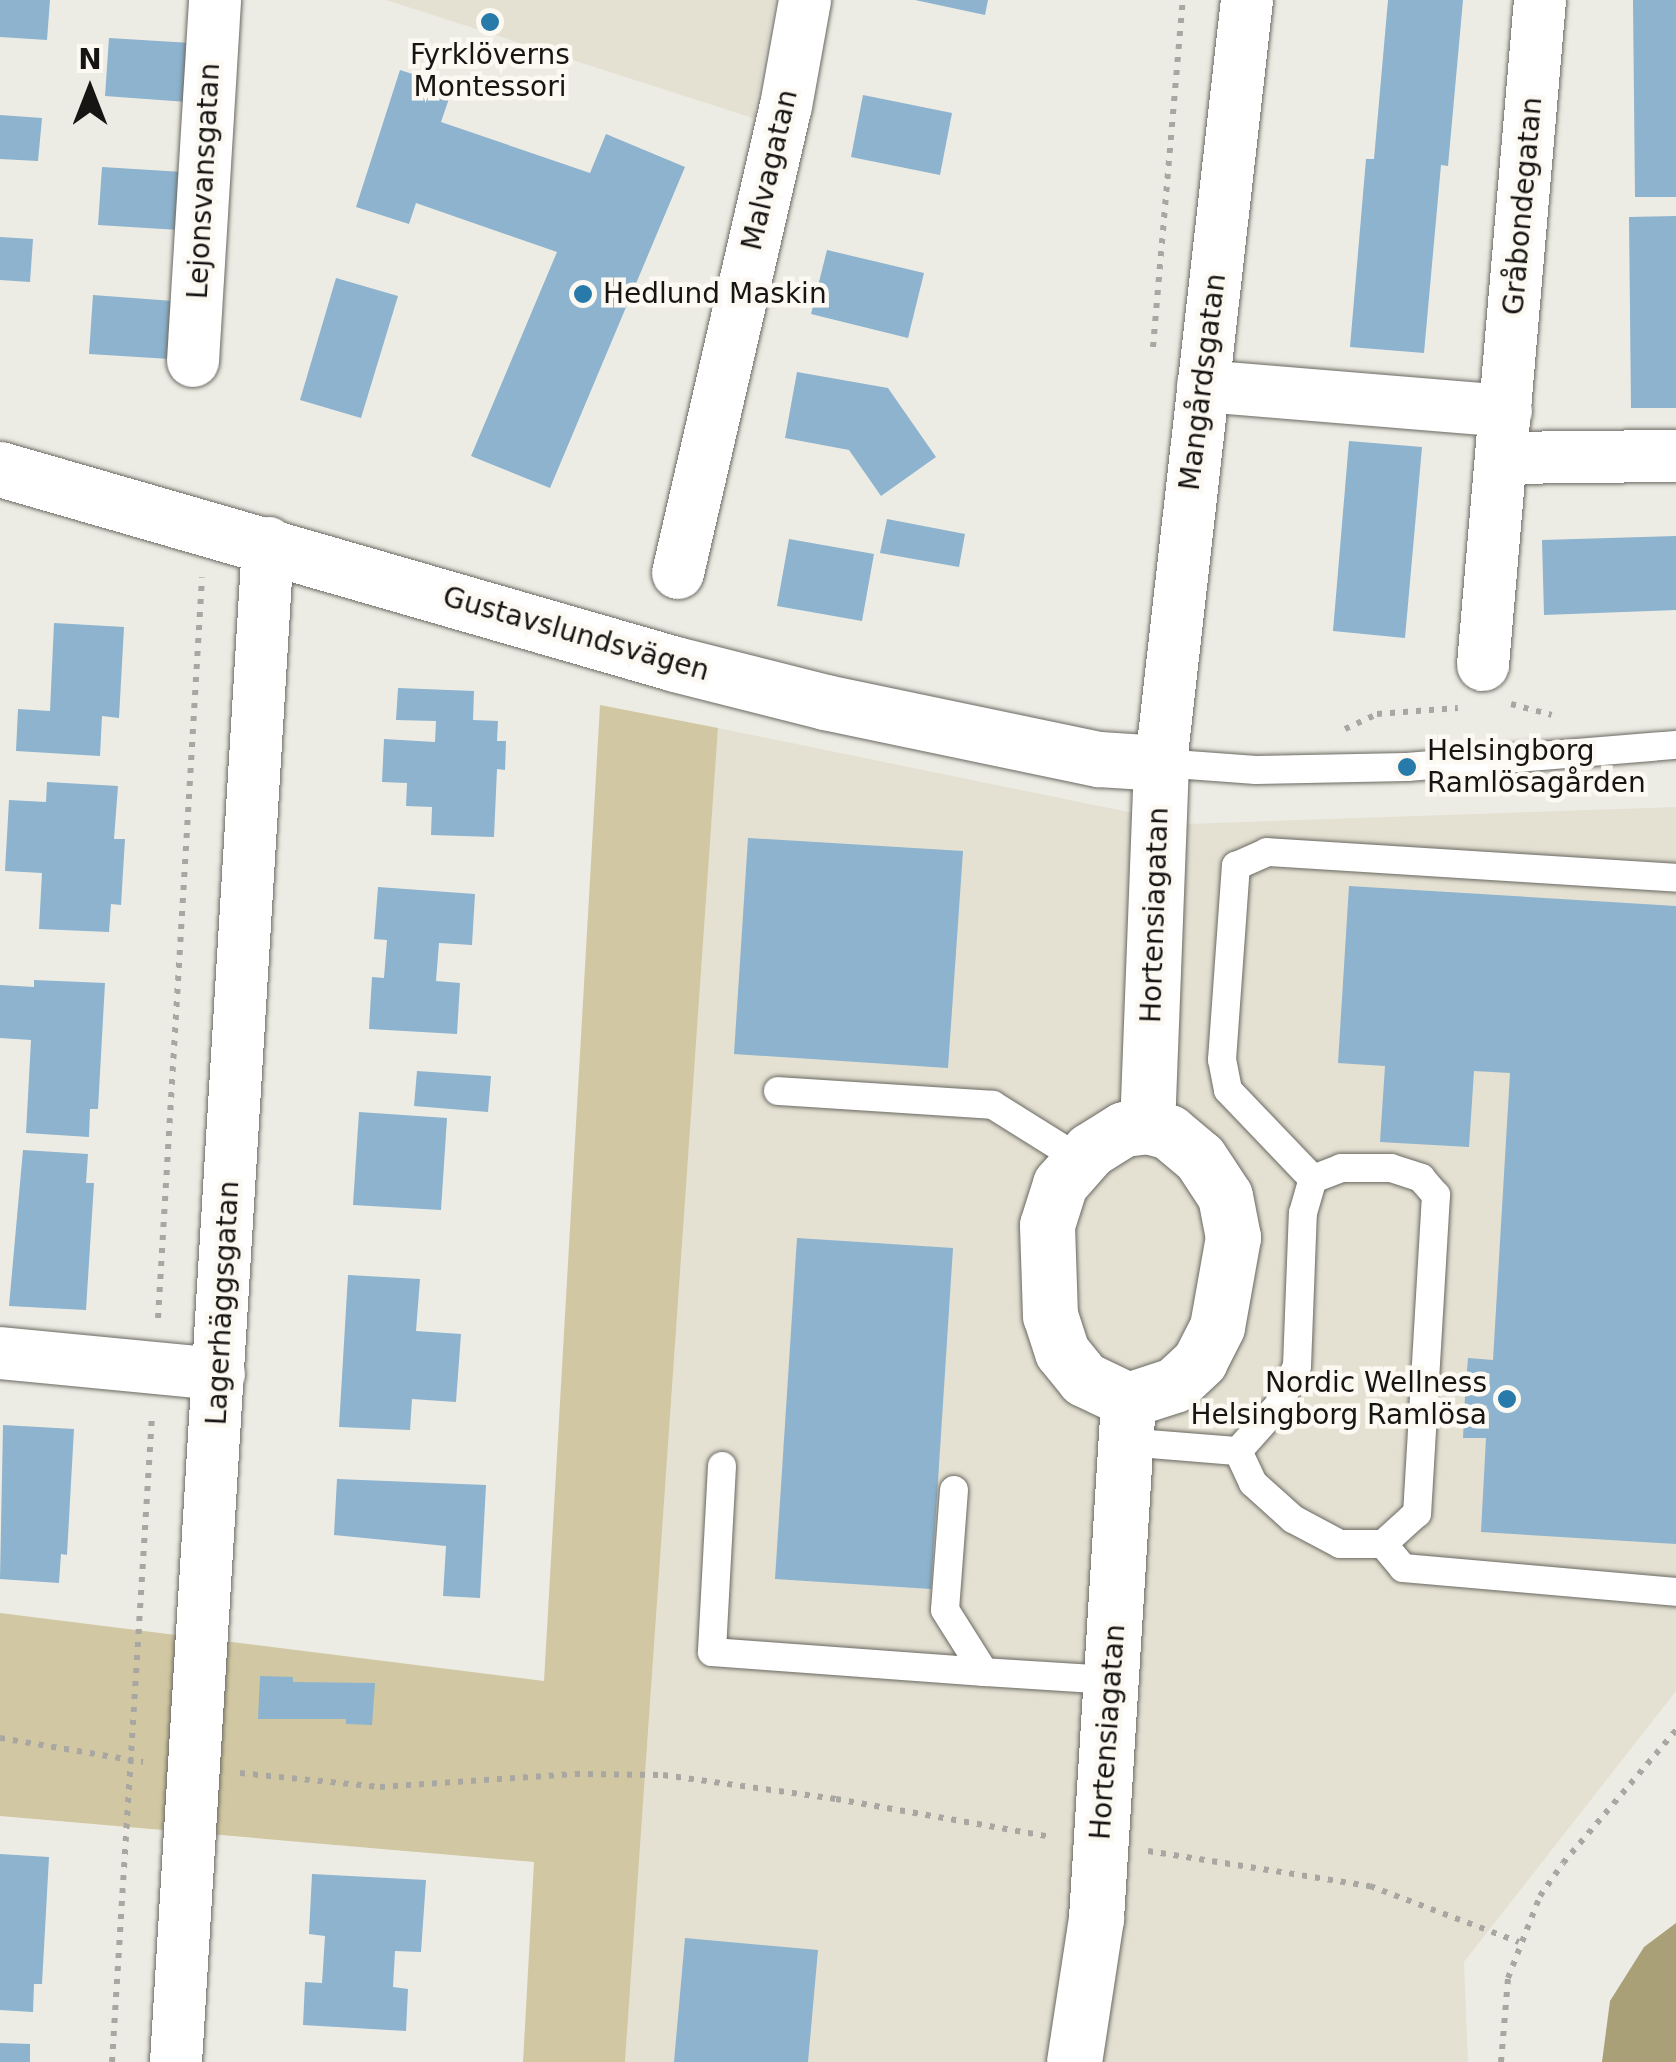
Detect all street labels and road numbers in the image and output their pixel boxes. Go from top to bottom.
street label: Lejonsvansgatan [181,62,227,300]
street label: Malvagatan [735,86,805,254]
street label: Gråbondegatan [1497,96,1549,316]
street label: Mangårdsgatan [1173,272,1233,492]
street label: Gustavslundsvägen [439,580,713,688]
street label: Hortensiagatan [1134,806,1176,1024]
street label: Lagerhäggsgatan [200,1180,246,1426]
street label: Hortensiagatan [1084,1623,1132,1841]

